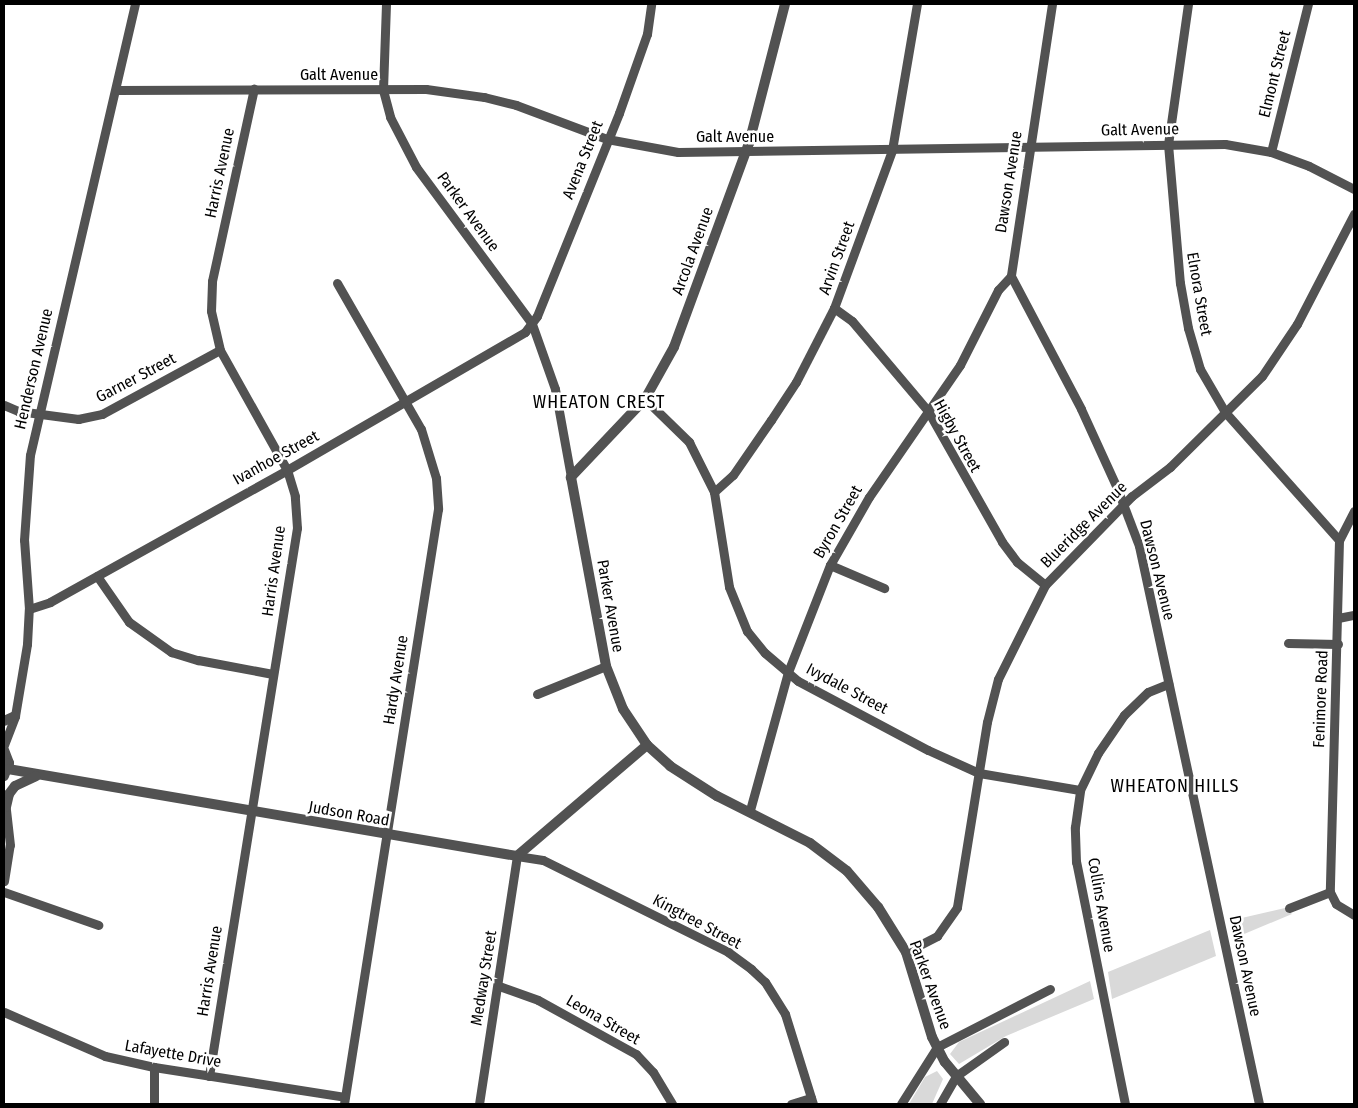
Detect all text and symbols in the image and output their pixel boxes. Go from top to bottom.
street label: Elmont Street [1255,28,1295,120]
street label: Galt Avenue [300,65,378,85]
street label: Avena Street [559,118,607,202]
street label: Galt Avenue [1101,120,1179,140]
street label: Harris Avenue [201,126,239,220]
street label: Galt Avenue [696,127,774,147]
street label: Dawson Avenue [991,130,1027,234]
street label: Parker Avenue [433,168,503,256]
street label: Arcola Avenue [668,204,718,298]
street label: Arvin Street [815,219,859,297]
street label: Elnora Street [1182,251,1216,337]
street label: Henderson Avenue [11,307,57,431]
street label: Garner Street [93,349,179,407]
district label: WHEATON CREST [531,391,667,413]
street label: Higby Street [929,396,985,476]
street label: Ivanhoe Street [230,427,322,489]
street label: Blueridge Avenue [1037,478,1131,572]
street label: Byron Street [809,482,867,562]
street label: Dawson Avenue [1135,518,1179,622]
street label: Harris Avenue [258,524,290,618]
street label: Parker Avenue [592,558,628,654]
street label: Hardy Avenue [379,634,413,726]
street label: Fenimore Road [1310,650,1332,748]
street label: Ivydale Street [803,659,891,719]
district label: WHEATON HILLS [1109,775,1241,797]
street label: Judson Road [307,797,391,831]
street label: Collins Avenue [1083,856,1119,954]
street label: Kingtree Street [649,891,745,953]
street label: Dawson Avenue [1225,914,1265,1018]
street label: Harris Avenue [193,924,227,1018]
street label: Medway Street [467,929,501,1027]
street label: Parker Avenue [905,938,955,1032]
street label: Leona Street [563,991,643,1049]
street label: Lafayette Drive [123,1036,223,1072]

